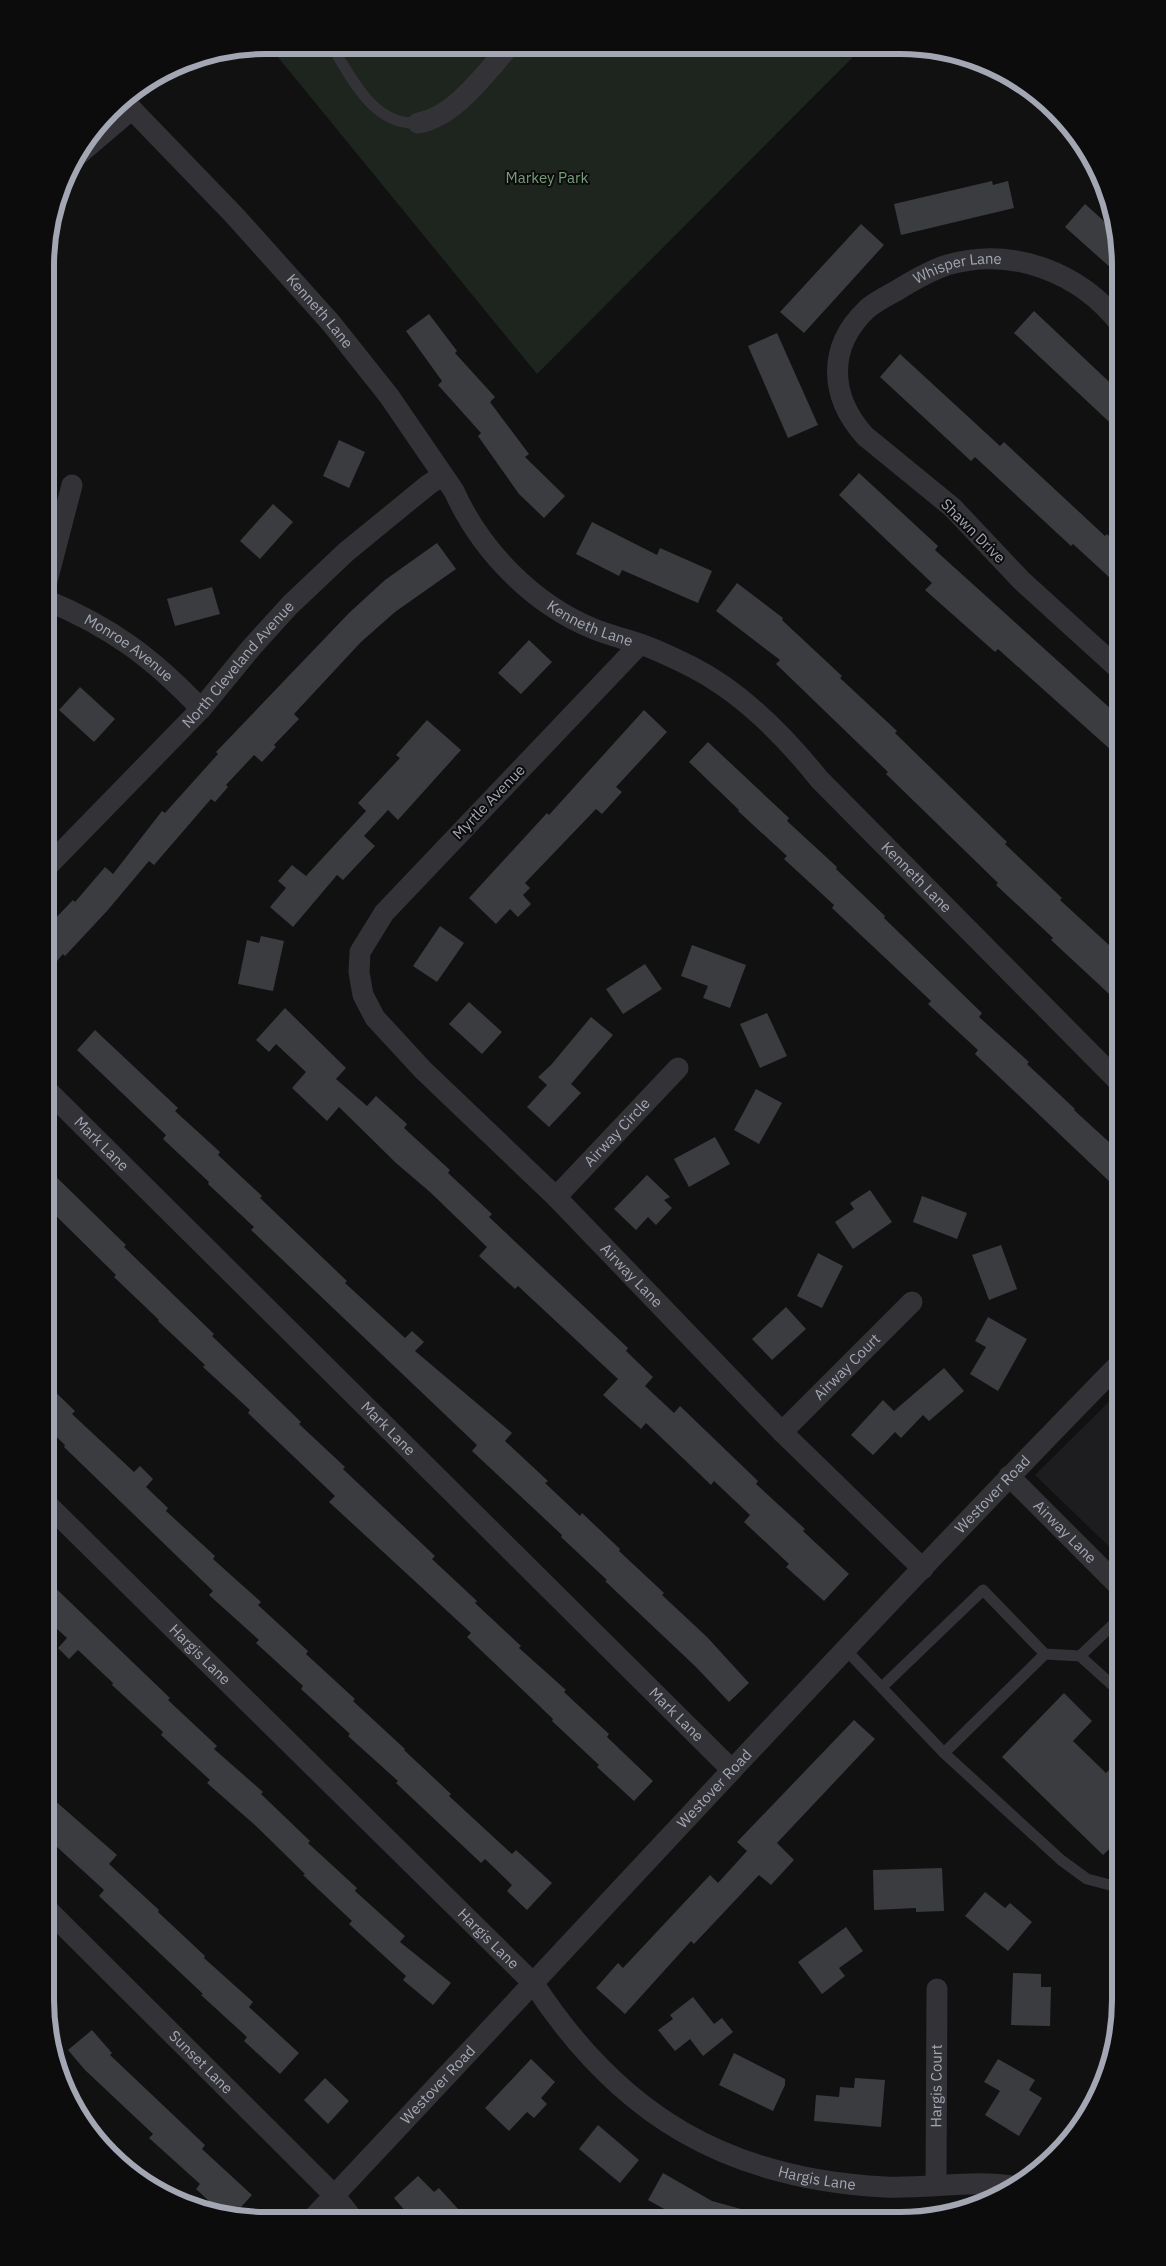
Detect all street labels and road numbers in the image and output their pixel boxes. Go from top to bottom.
street label: Whisper Lane [910,249,1002,288]
street label: Kenneth Lane [282,270,357,352]
street label: Shawn Drive [937,494,1010,567]
street label: Kenneth Lane [543,596,635,650]
street label: North Cleveland Avenue [178,597,298,732]
street label: Monroe Avenue [81,610,177,686]
street label: Myrtle Avenue [448,760,529,843]
street label: Kenneth Lane [877,837,956,916]
street label: Airway Circle [580,1094,654,1170]
street label: Mark Lane [70,1112,133,1175]
street label: Airway Lane [597,1239,667,1311]
street label: Airway Court [809,1329,884,1404]
street label: Mark Lane [357,1397,420,1459]
street label: Westover Road [950,1451,1034,1537]
street label: Airway Lane [1030,1496,1101,1567]
street label: Hargis Lane [166,1620,235,1689]
street label: Mark Lane [645,1683,708,1745]
street label: Westover Road [673,1745,756,1832]
street label: Hargis Lane [454,1904,523,1973]
street label: Sunset Lane [165,2026,237,2098]
street label: Westover Road [396,2041,479,2128]
street label: Hargis Court [926,2044,946,2128]
street label: Hargis Lane [776,2161,857,2194]

